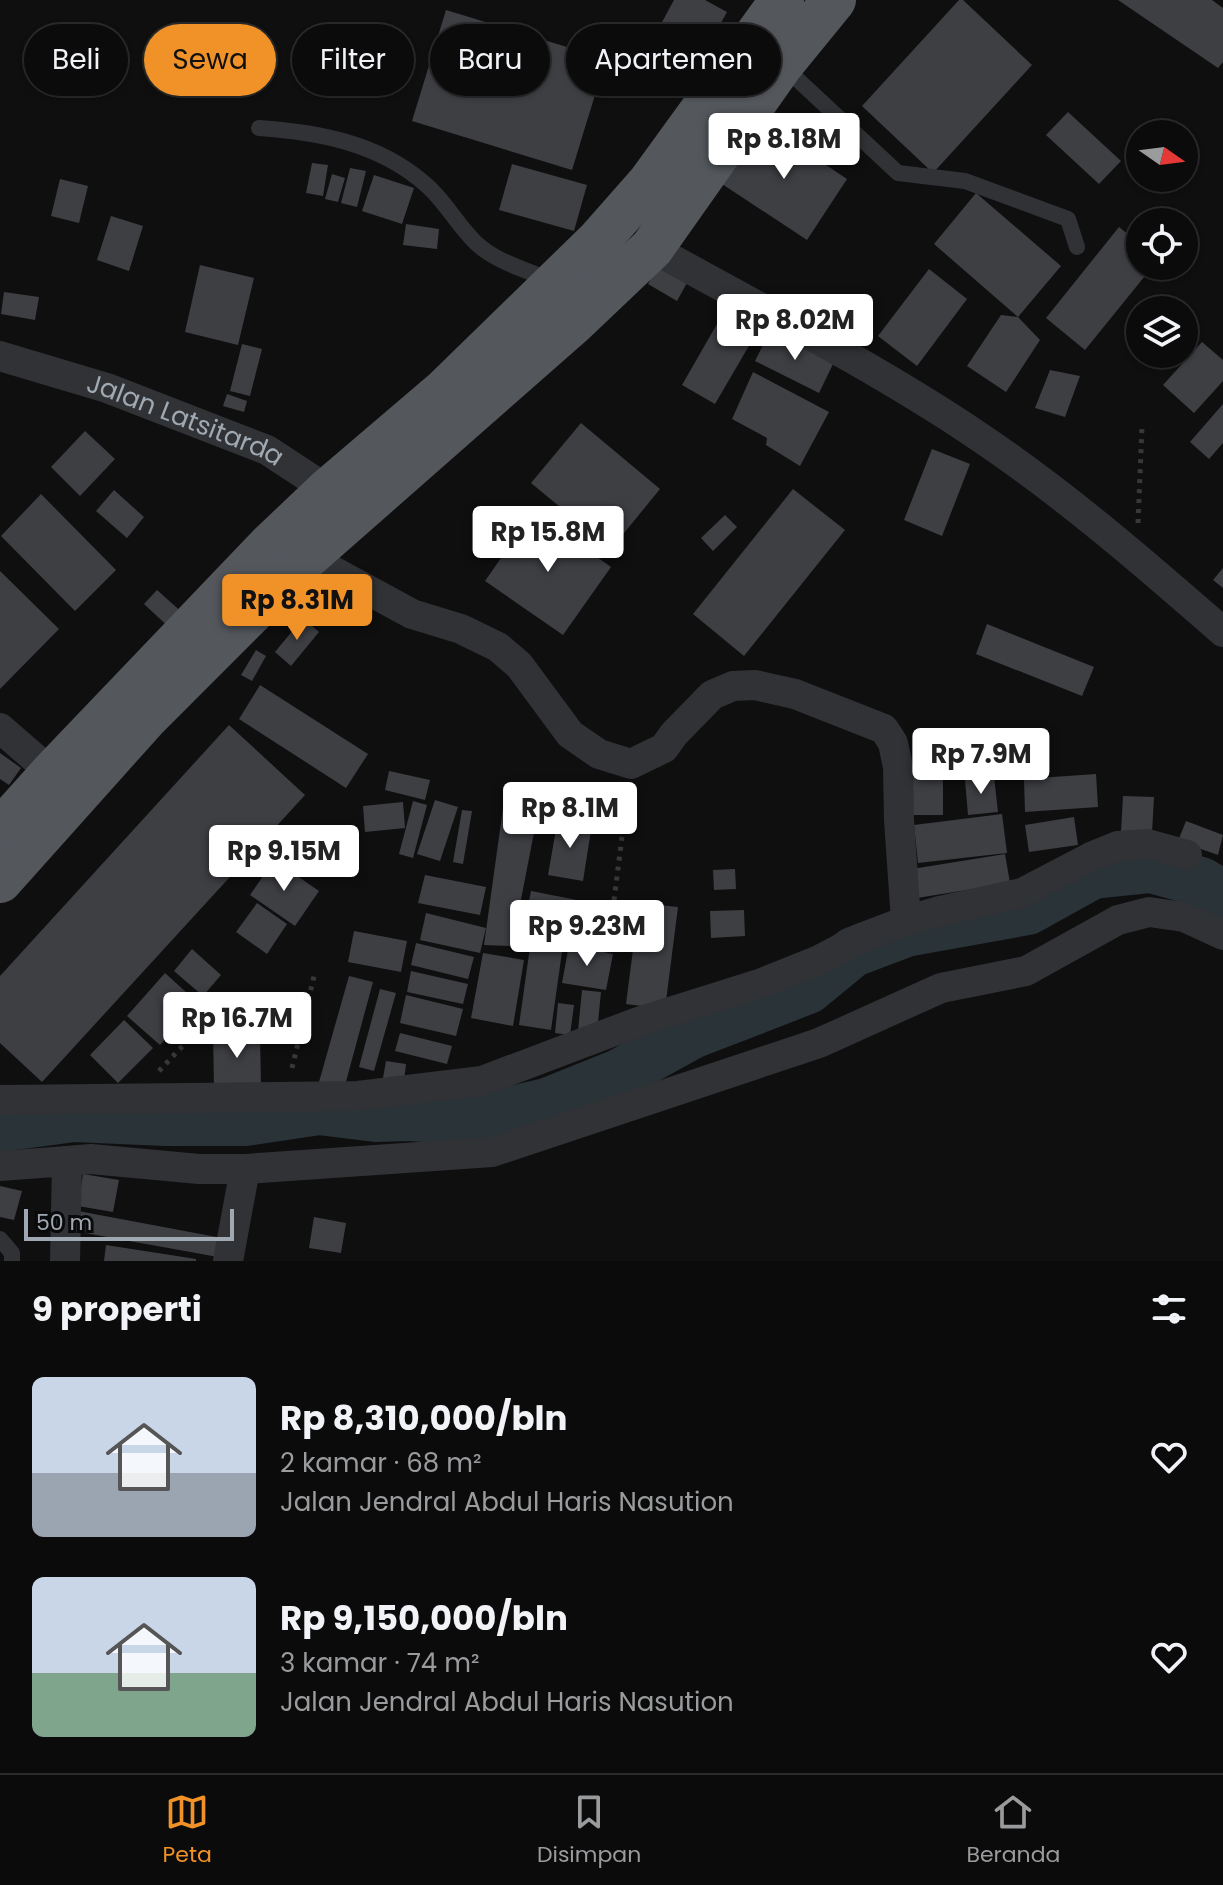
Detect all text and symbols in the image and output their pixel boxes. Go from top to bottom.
chip: Beli [24,24,128,96]
chip: Sewa [144,24,276,96]
chip: Filter [292,24,414,96]
chip: Baru [430,24,550,96]
chip: Apartemen [566,24,781,96]
pin: Rp 8.18M [701,113,867,181]
north arrow [1126,120,1198,192]
map controls [1126,120,1198,368]
text: Rp 8.18M [727,121,841,157]
button: locate [1126,208,1198,280]
pin: Rp 8.02M [712,294,878,362]
button: layers [1126,296,1198,368]
text: Rp 8.02M [735,302,855,338]
street label: Jalan Latsitarda [82,365,291,475]
pin: Rp 15.8M [465,506,631,574]
text: Rp 15.8M [491,514,605,550]
pin: Rp 8.31M [214,574,380,642]
text: Rp 8.31M [240,582,354,618]
pin: Rp 7.9M [907,728,1055,796]
text: Rp 7.9M [930,736,1032,772]
pin: Rp 8.1M [496,782,644,850]
text: Rp 8.1M [521,790,619,826]
pin: Rp 9.15M [201,825,367,893]
text: Rp 9.15M [227,833,341,869]
pin: Rp 9.23M [504,900,670,968]
text: Rp 9.23M [528,908,646,944]
pin: Rp 16.7M [154,992,320,1060]
text: Rp 16.7M [181,1000,293,1036]
scale bar [24,1205,234,1241]
text: 50 m [36,1207,92,1238]
text: 9 properti [32,1285,202,1333]
icon: filters [1147,1287,1191,1331]
text: Rp 8,310,000/bln [280,1394,567,1442]
icon: home [96,1409,192,1505]
icon: heart [1147,1435,1191,1479]
text: 2 kamar · 68 m² [280,1445,482,1481]
text: Jalan Jendral Abdul Haris Nasution [280,1484,734,1520]
text: Rp 9,150,000/bln [280,1594,568,1642]
icon: home [96,1609,192,1705]
icon: heart [1147,1635,1191,1679]
text: 3 kamar · 74 m² [280,1645,480,1681]
text: Jalan Jendral Abdul Haris Nasution [280,1684,734,1720]
tab: Peta [163,1790,212,1871]
tab: Disimpan [537,1790,641,1871]
tab: Beranda [966,1790,1060,1871]

